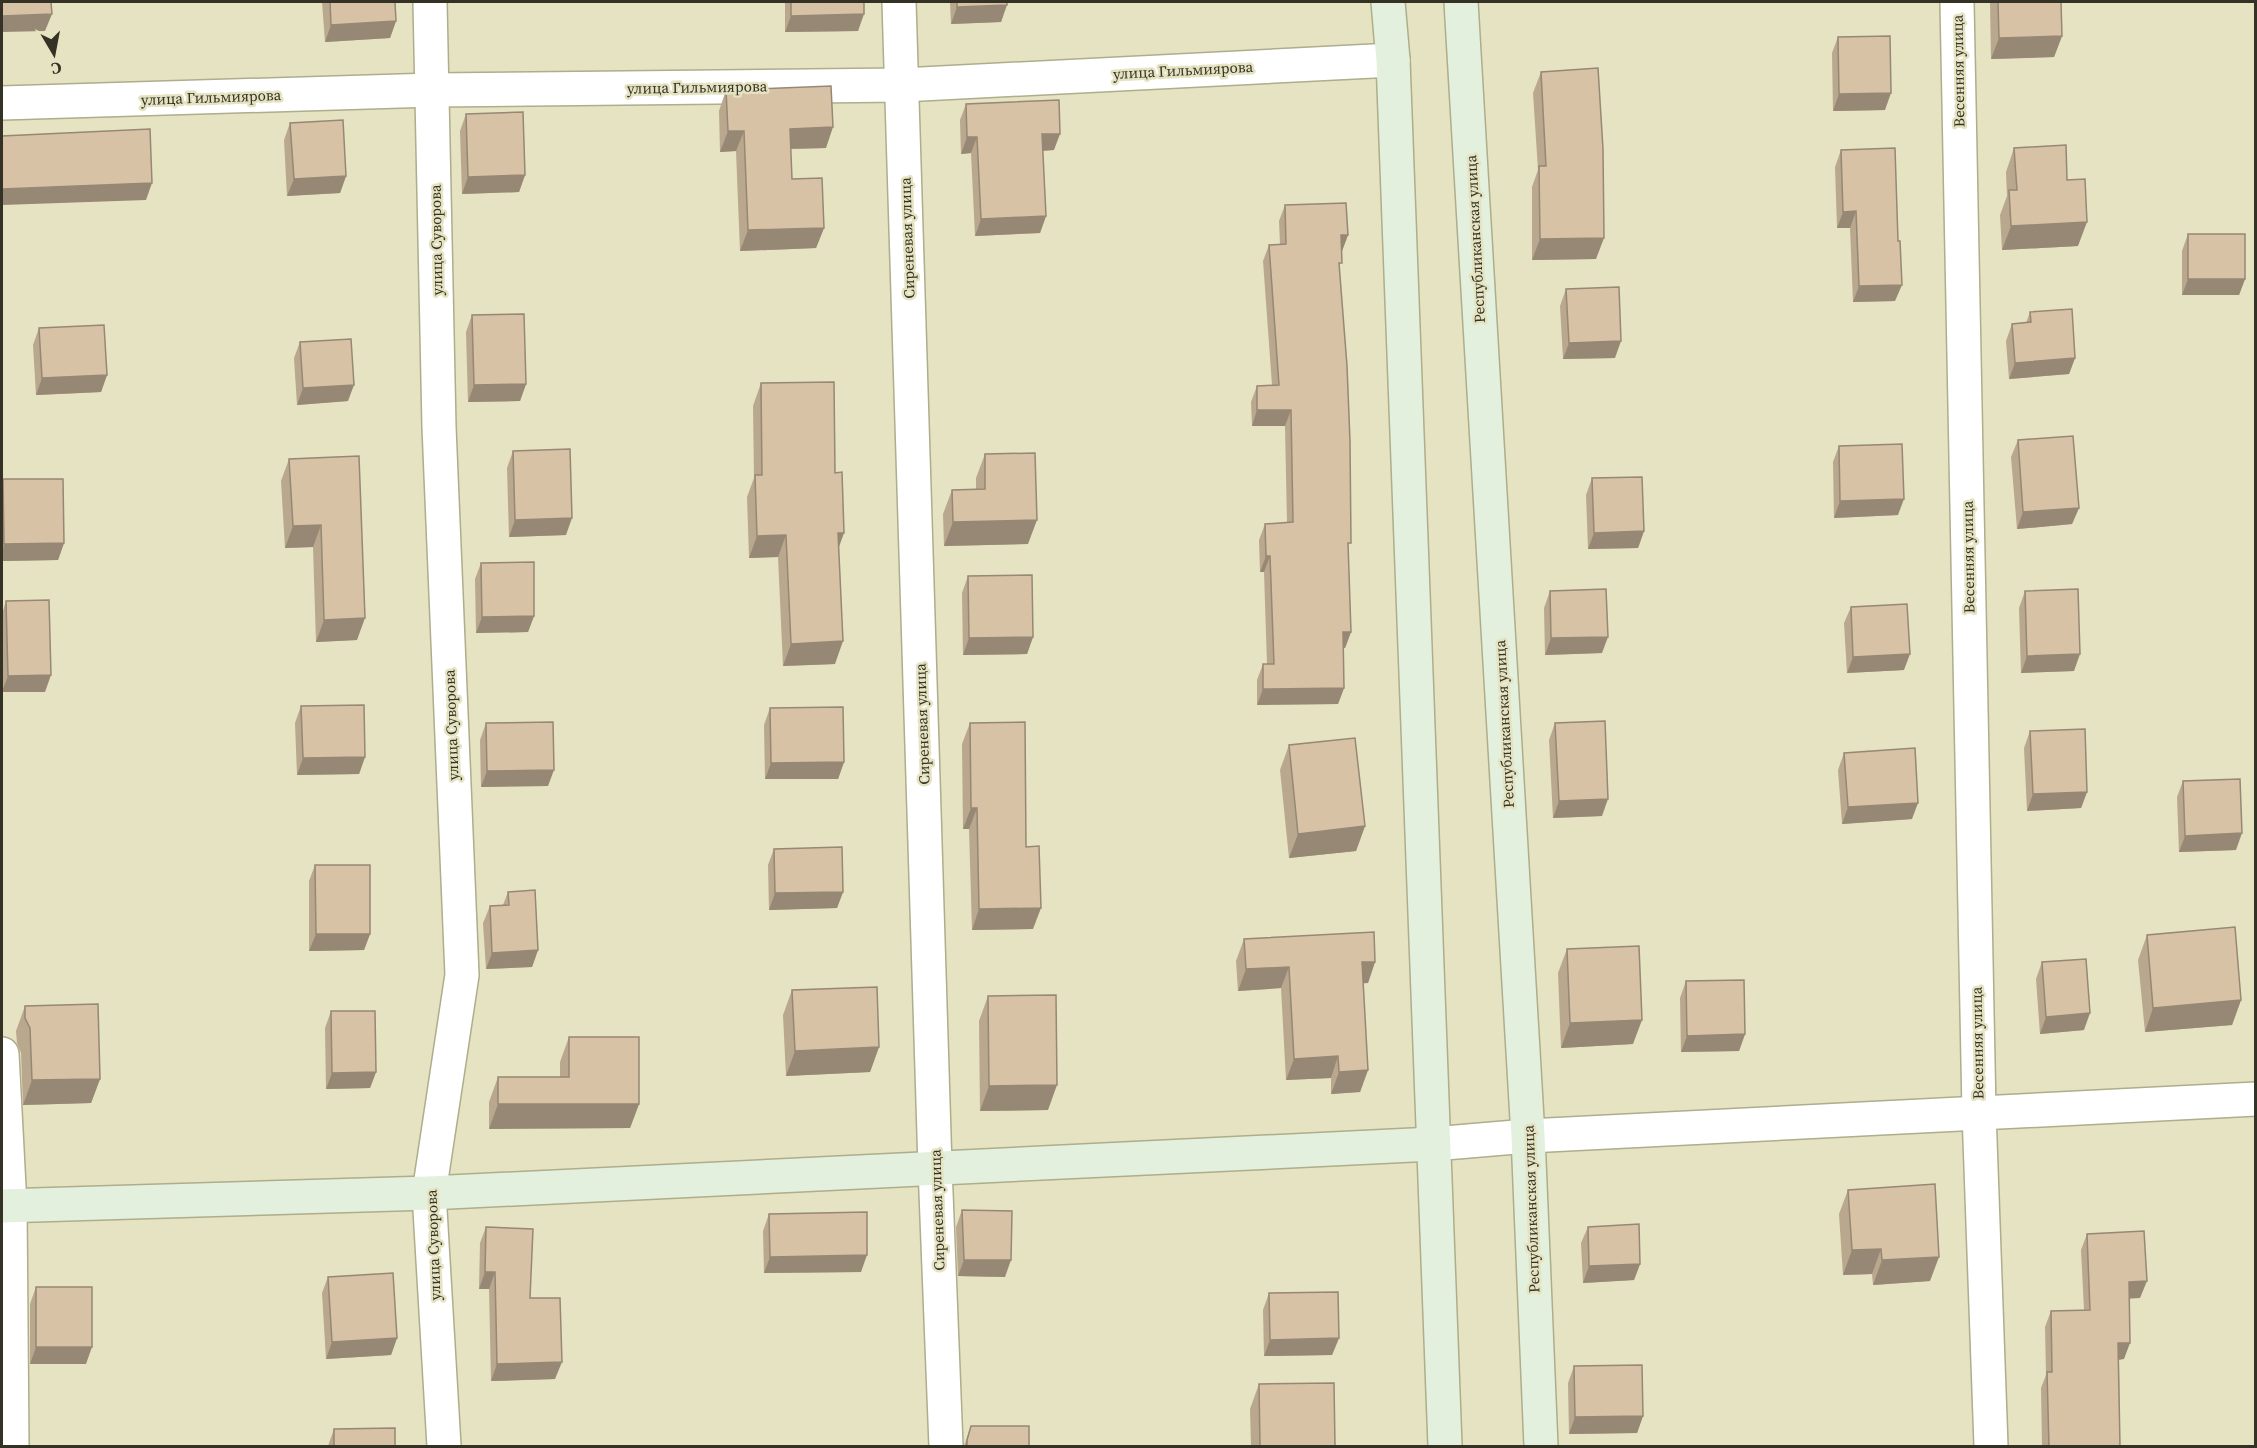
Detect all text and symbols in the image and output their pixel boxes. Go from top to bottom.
street label: Весенняя улица [1947,14,1969,128]
north arrow [24,24,84,84]
street label: улица Гильмиярова [1112,56,1254,84]
text: С [50,57,63,80]
street label: улица Гильмиярова [627,75,768,99]
street label: улица Гильмиярова [140,84,282,110]
street label: Республиканская улица [1460,154,1490,324]
street label: Сиреневая улица [894,177,920,299]
street label: улица Суворова [425,184,447,296]
street label: Весенняя улица [1957,500,1979,614]
street label: Республиканская улица [1489,639,1519,809]
street label: Сиреневая улица [909,663,935,785]
street label: улица Суворова [439,669,463,781]
street label: Весенняя улица [1966,986,1988,1100]
street label: Республиканская улица [1518,1124,1544,1293]
street label: Сиреневая улица [924,1149,950,1271]
street label: улица Суворова [421,1189,445,1301]

